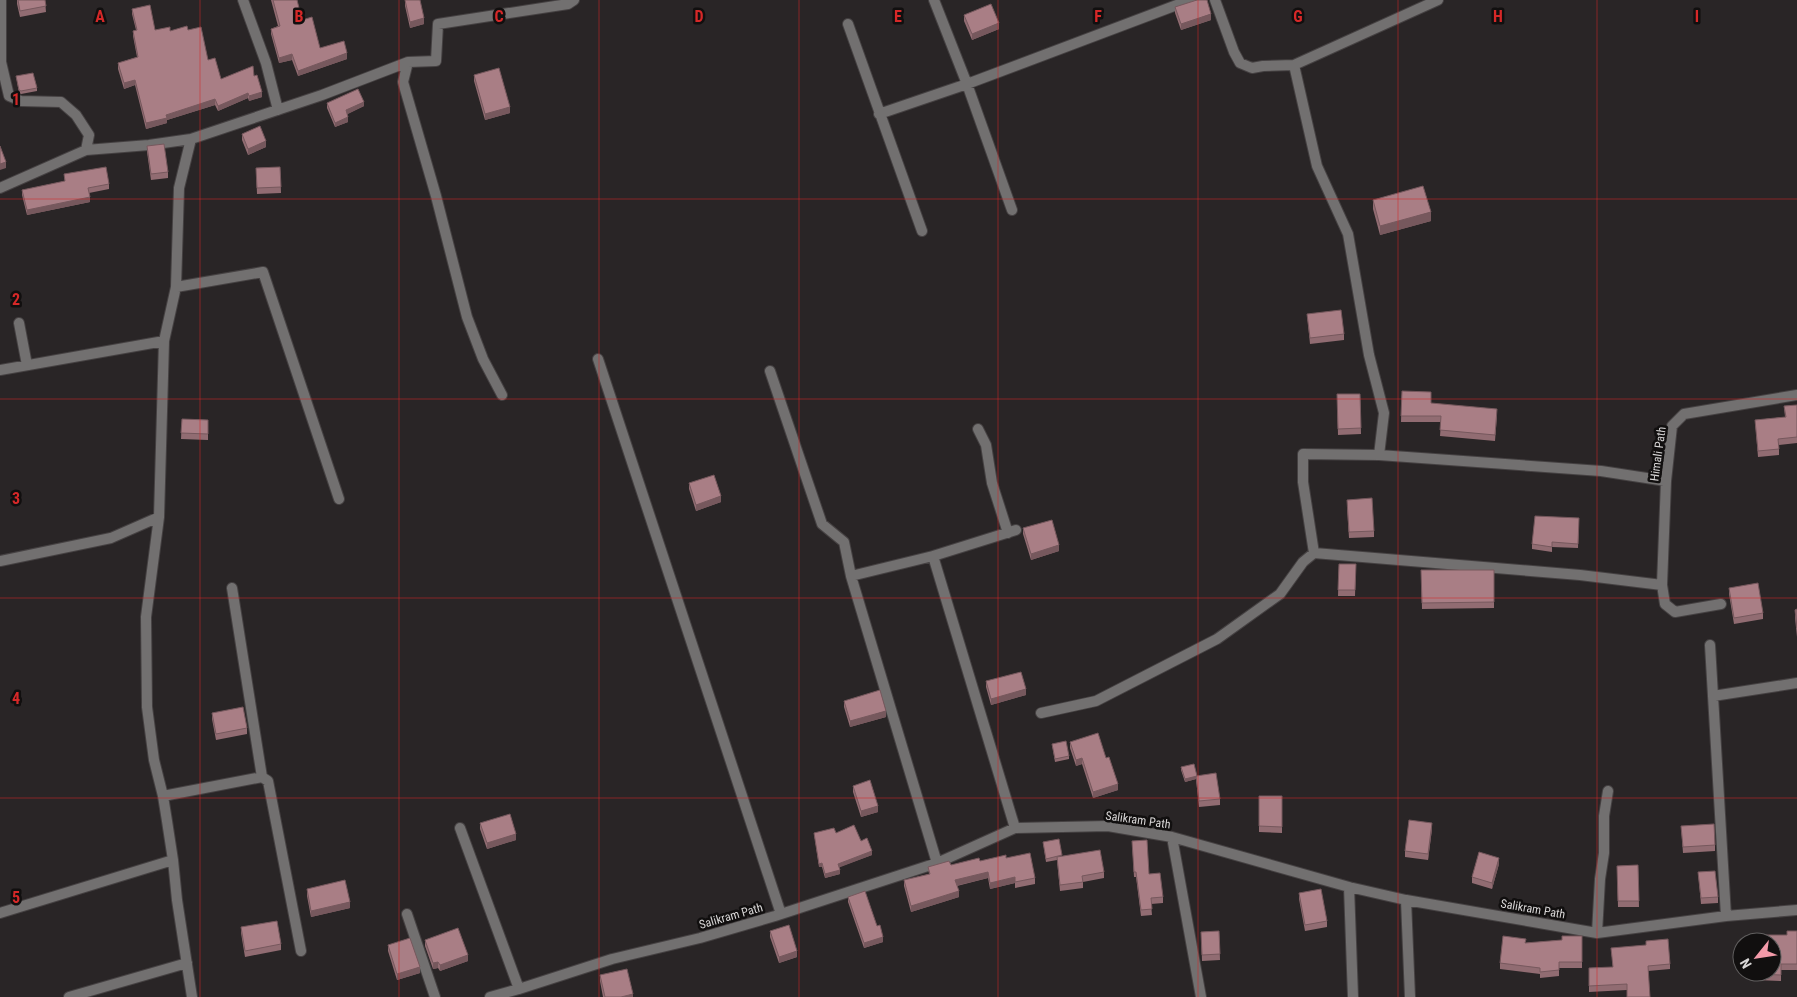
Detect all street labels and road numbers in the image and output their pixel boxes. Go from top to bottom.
street label: Himali Path [1647,426,1669,482]
street label: Salikram Path [1105,809,1172,832]
street label: Salikram Path [1500,896,1567,922]
street label: Salikram Path [698,900,765,932]

